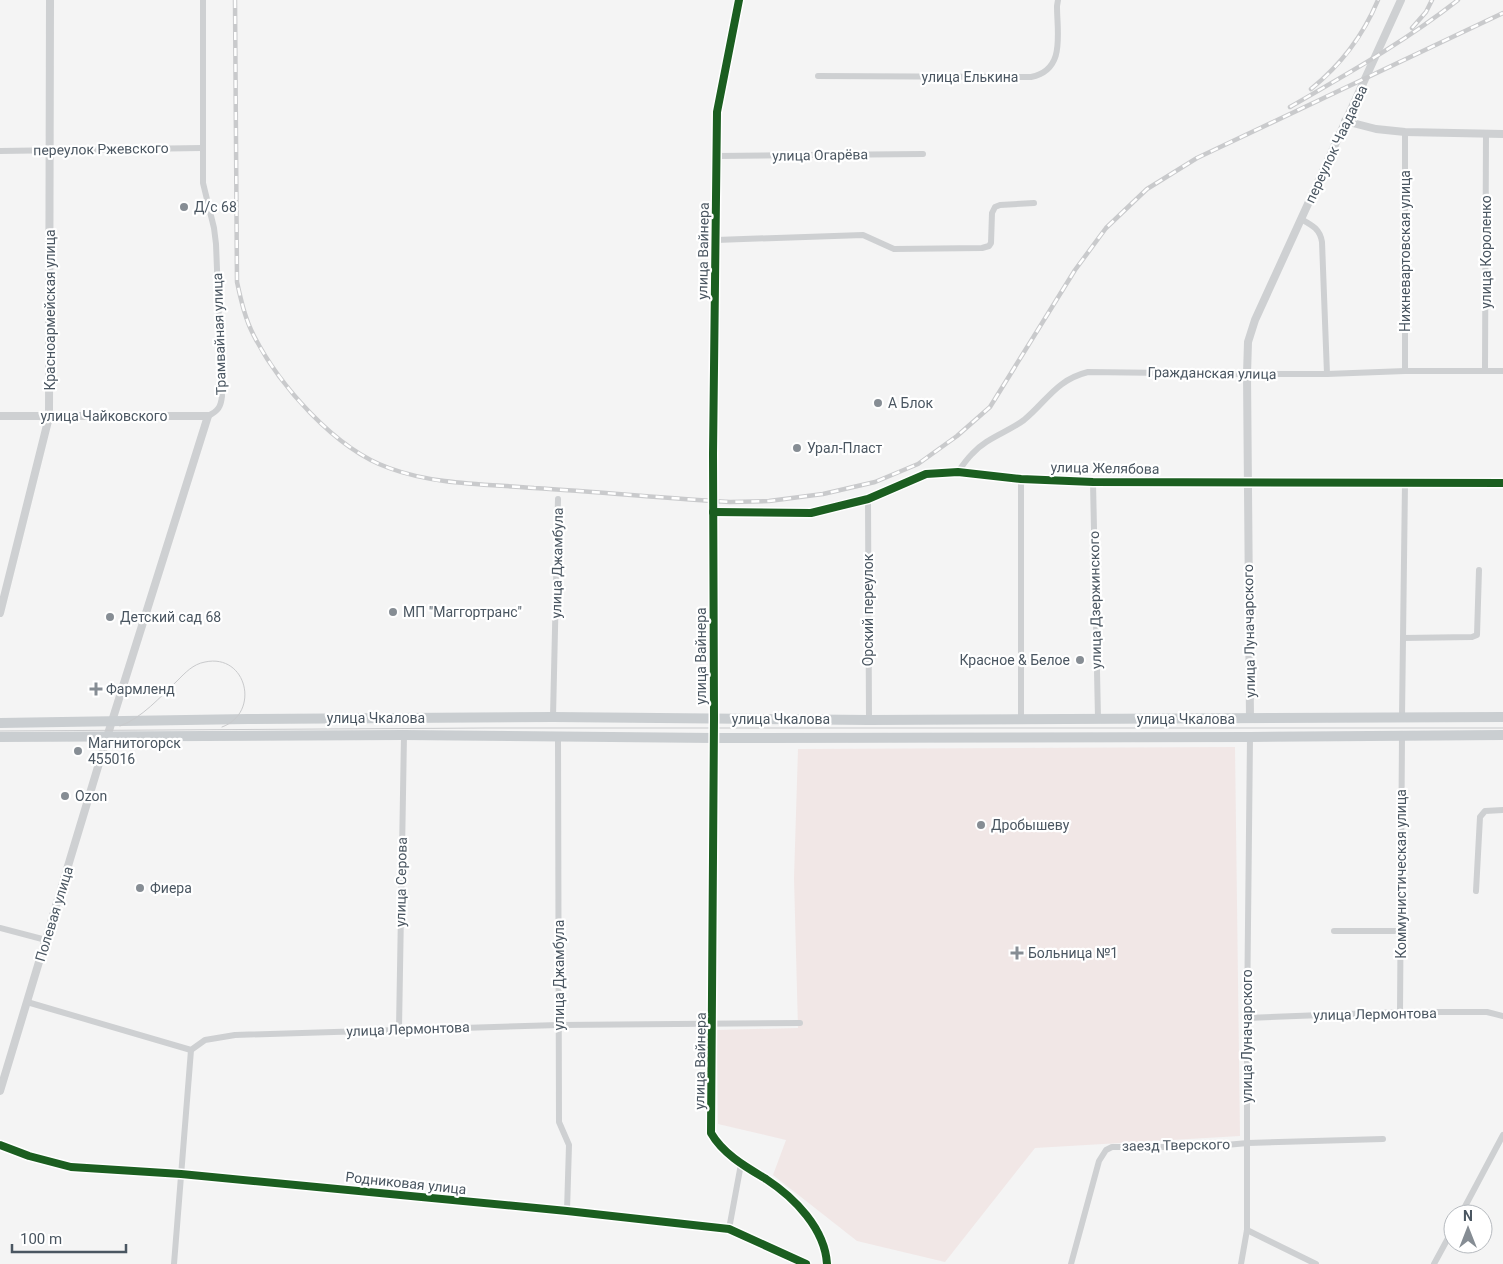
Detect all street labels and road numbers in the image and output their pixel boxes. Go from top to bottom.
street label: улица Елькина [922,69,1018,85]
street label: переулок Чаадаева [1302,83,1370,205]
street label: переулок Ржевского [33,140,169,158]
street label: улица Огарёва [772,146,868,164]
street label: Нижневартовская улица [1397,170,1413,332]
street label: улица Короленко [1478,195,1494,309]
street label: улица Вайнера [694,202,712,300]
street label: Красноармейская улица [42,229,58,391]
street label: Трамвайная улица [209,273,229,395]
street label: Гражданская улица [1147,364,1277,382]
street label: улица Чайковского [40,408,168,424]
street label: улица Желябова [1050,459,1160,477]
street label: улица Джамбула [548,507,566,619]
street label: улица Дзержинского [1086,531,1104,669]
street label: Орский переулок [860,553,876,666]
street label: улица Луначарского [1240,564,1258,698]
street label: улица Вайнера [693,607,709,705]
street label: улица Чкалова [327,710,425,726]
street label: улица Чкалова [732,711,830,727]
street label: улица Чкалова [1137,711,1235,727]
street label: Коммунистическая улица [1393,789,1409,959]
street label: улица Серова [392,837,410,927]
street label: Полевая улица [32,865,76,963]
street label: улица Джамбула [551,920,567,1030]
street label: улица Луначарского [1239,969,1255,1103]
street label: улица Лермонтова [1313,1005,1437,1023]
street label: улица Вайнера [691,1012,709,1110]
street label: улица Лермонтова [346,1019,470,1039]
street label: заезд Тверского [1122,1136,1230,1154]
street label: Родниковая улица [345,1169,467,1197]

